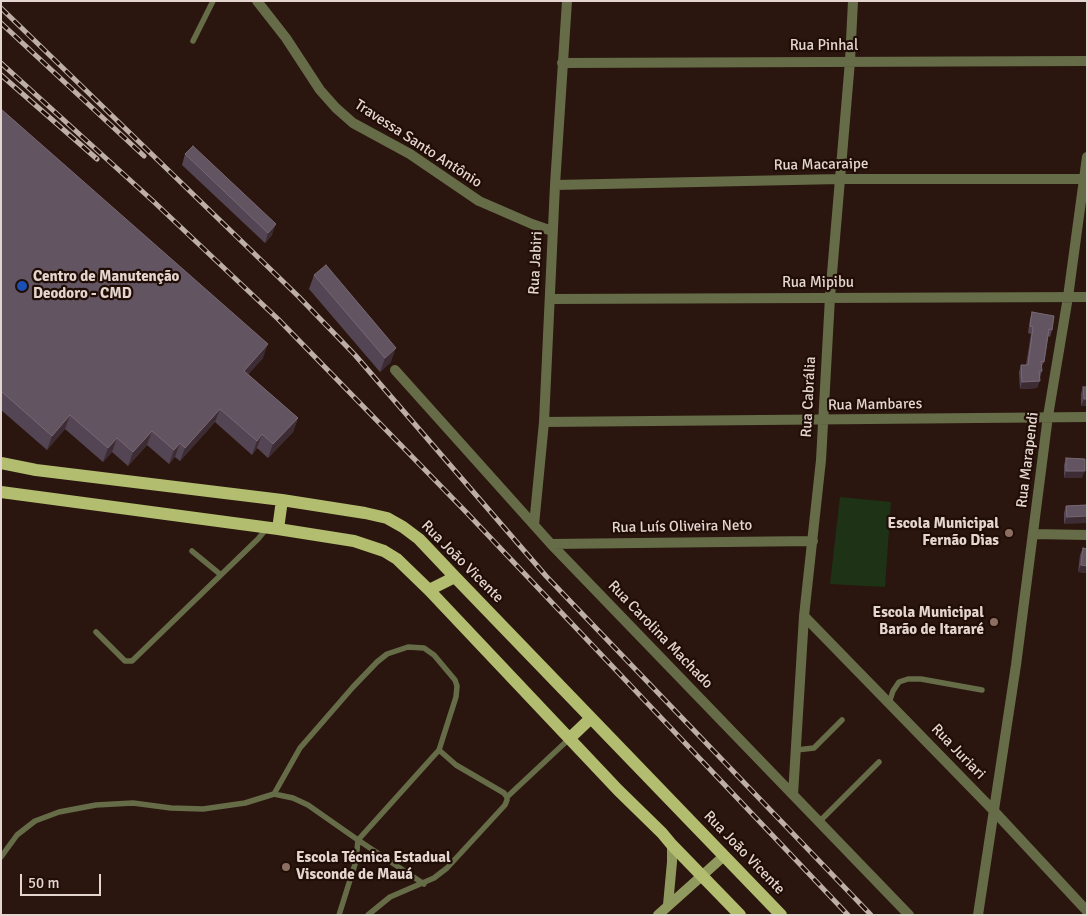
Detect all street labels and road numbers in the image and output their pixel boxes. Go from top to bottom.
street label: Rua Pinhal [790,37,858,55]
street label: Travessa Santo Antônio [351,96,485,192]
street label: Rua Macaraipe [774,155,868,175]
street label: Rua Jabiri [525,231,547,295]
street label: Rua Mipibu [782,274,854,292]
street label: Rua Cabrália [798,356,820,438]
street label: Rua Mambares [828,395,922,415]
street label: Rua Marapendi [1013,411,1043,509]
street label: Rua João Vicente [417,517,507,607]
street label: Rua Luís Oliveira Neto [612,517,752,537]
street label: Rua Carolina Machado [604,577,716,693]
street label: Rua Juriari [927,721,989,783]
street label: Rua João Vicente [700,808,788,898]

